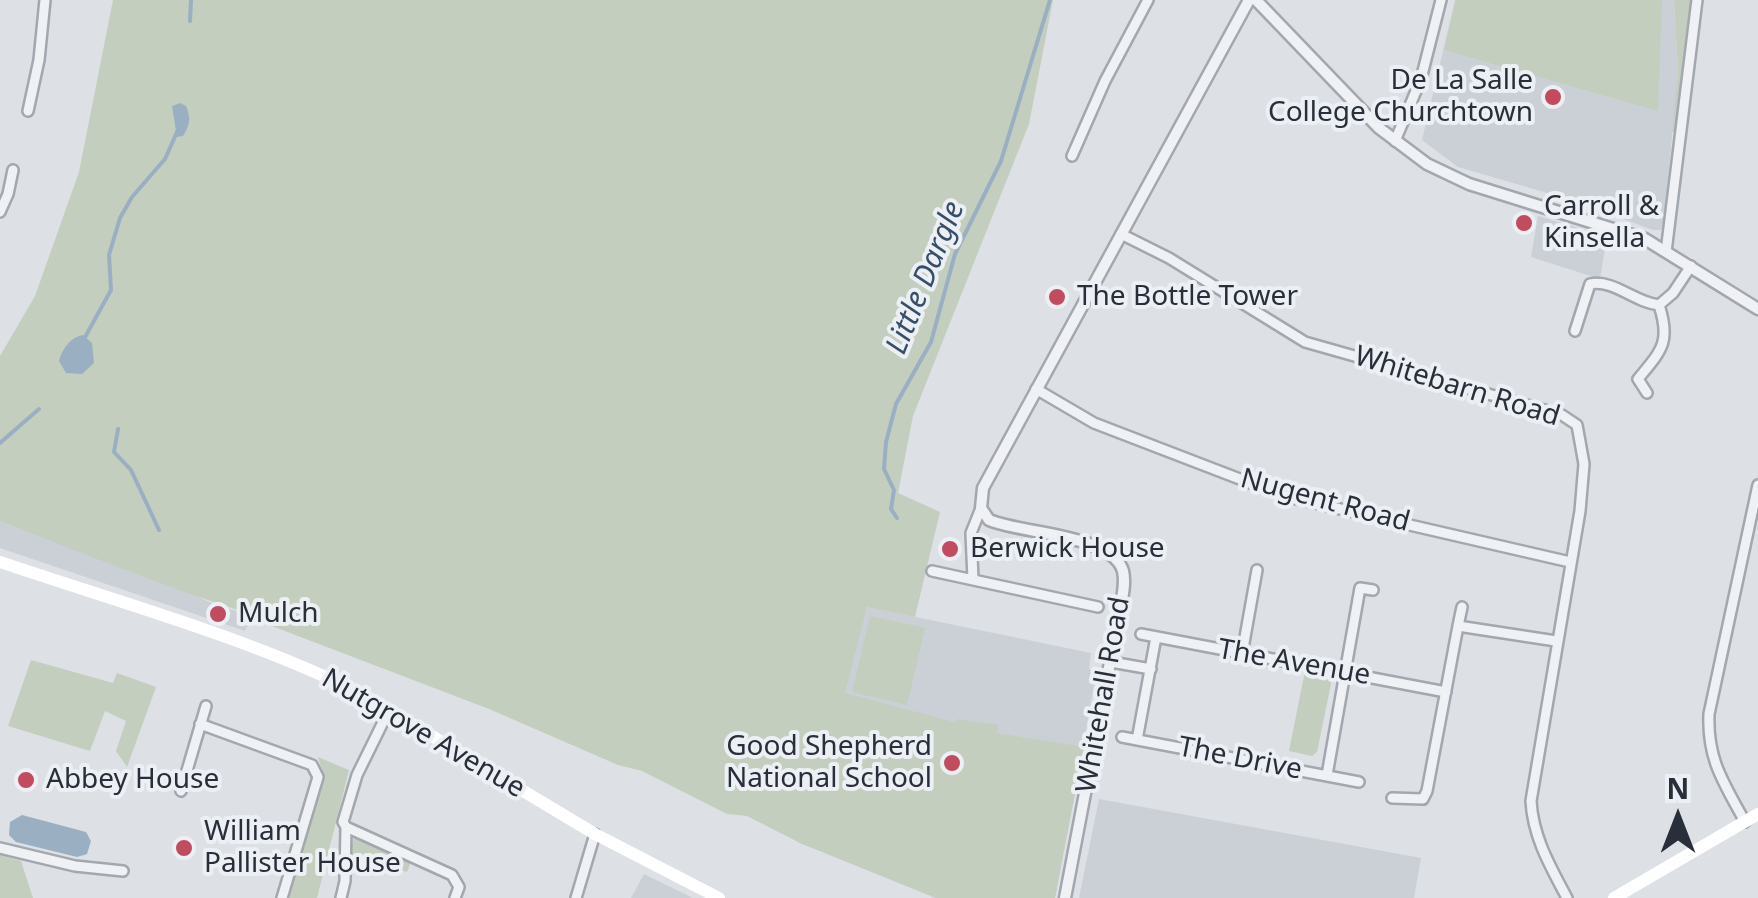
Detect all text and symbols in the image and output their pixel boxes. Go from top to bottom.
place label: De La Salle College Churchtown [1268,64,1533,130]
marker: De La Salle College Churchtown [1542,86,1564,108]
place label: Carroll & Kinsella [1544,190,1659,256]
water label: Little Dargle [879,196,973,360]
marker: Carroll & Kinsella [1513,212,1535,234]
place label: The Bottle Tower [1077,280,1298,314]
marker: The Bottle Tower [1046,286,1068,308]
street label: Whitebarn Road [1350,340,1564,434]
street label: Nugent Road [1237,462,1413,540]
place label: Berwick House [970,532,1165,566]
marker: Berwick House [939,538,961,560]
street label: Whitehall Road [1070,594,1138,796]
place label: Mulch [238,597,319,631]
marker: Mulch [207,603,229,625]
street label: The Avenue [1215,633,1373,693]
street label: Nutgrove Avenue [315,662,531,806]
place label: Good Shepherd National School [726,730,932,796]
street label: The Drive [1175,731,1305,787]
marker: Good Shepherd National School [941,752,963,774]
place label: Abbey House [46,763,219,797]
north arrow [1628,768,1728,868]
marker: Abbey House [15,769,37,791]
text: N [1667,769,1689,807]
place label: William Pallister House [204,815,401,881]
marker: William Pallister House [173,837,195,859]

